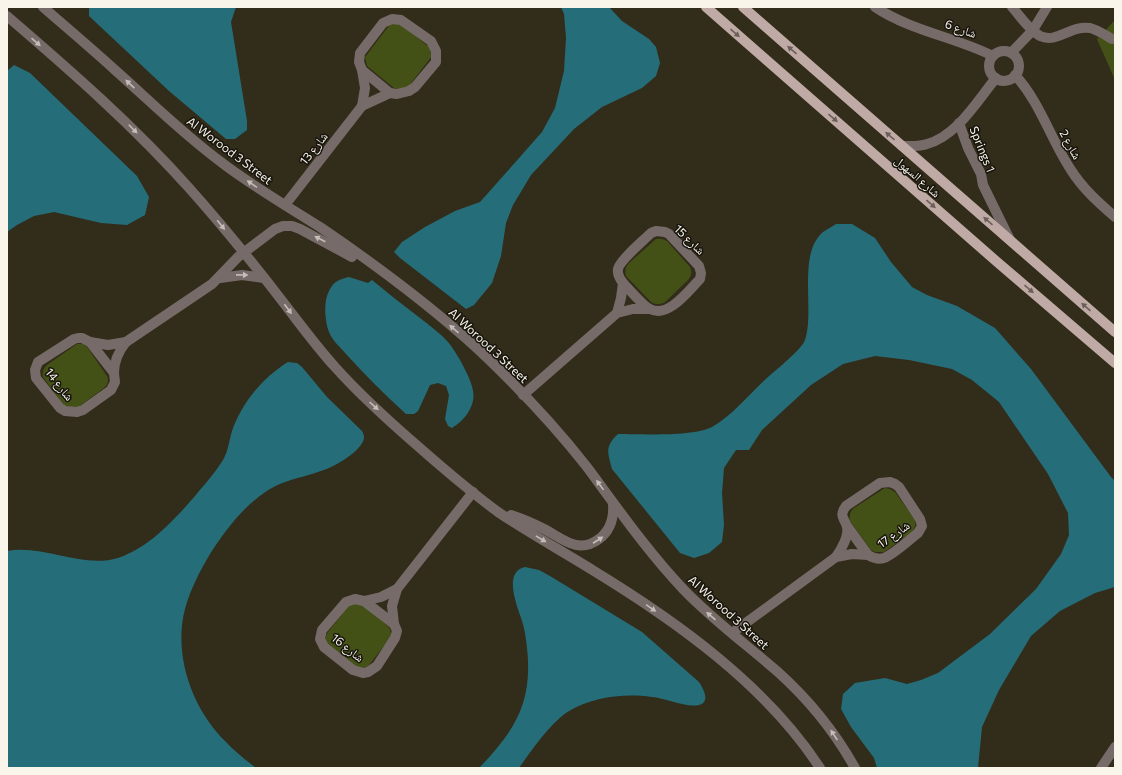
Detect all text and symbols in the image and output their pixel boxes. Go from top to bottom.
street label: شارع 6 [943,16,979,42]
one-way arrow [730,28,740,37]
one-way arrow [31,37,42,46]
one-way arrow [787,46,797,55]
one-way arrow [125,79,135,89]
street label: Al Worood 3 Street [184,113,276,187]
one-way arrow [828,114,838,123]
one-way arrow [128,124,138,134]
street label: Springs 1 [967,124,999,174]
street label: شارع 2 [1055,127,1085,162]
street label: شارع 13 [296,129,332,168]
one-way arrow [884,131,895,140]
street label: شارع السهول [891,152,944,201]
one-way arrow [247,180,257,188]
one-way arrow [926,199,936,208]
one-way arrow [982,217,993,226]
one-way arrow [217,219,225,230]
street label: شارع 15 [670,221,708,258]
one-way arrow [314,236,326,243]
one-way arrow [236,272,248,279]
one-way arrow [1024,285,1034,294]
one-way arrow [1080,302,1091,311]
one-way arrow [284,303,292,314]
street label: Al Worood 3 Street [446,305,532,385]
one-way arrow [449,324,460,333]
street label: شارع 14 [41,365,77,404]
one-way arrow [369,401,379,411]
one-way arrow [596,480,604,490]
street label: شارع 17 [874,518,913,552]
one-way arrow [535,535,547,542]
one-way arrow [592,536,604,543]
street label: Al Worood 3 Street [686,572,772,652]
one-way arrow [646,604,656,612]
one-way arrow [706,611,716,620]
street label: شارع 16 [328,630,367,666]
one-way arrow [830,730,838,740]

